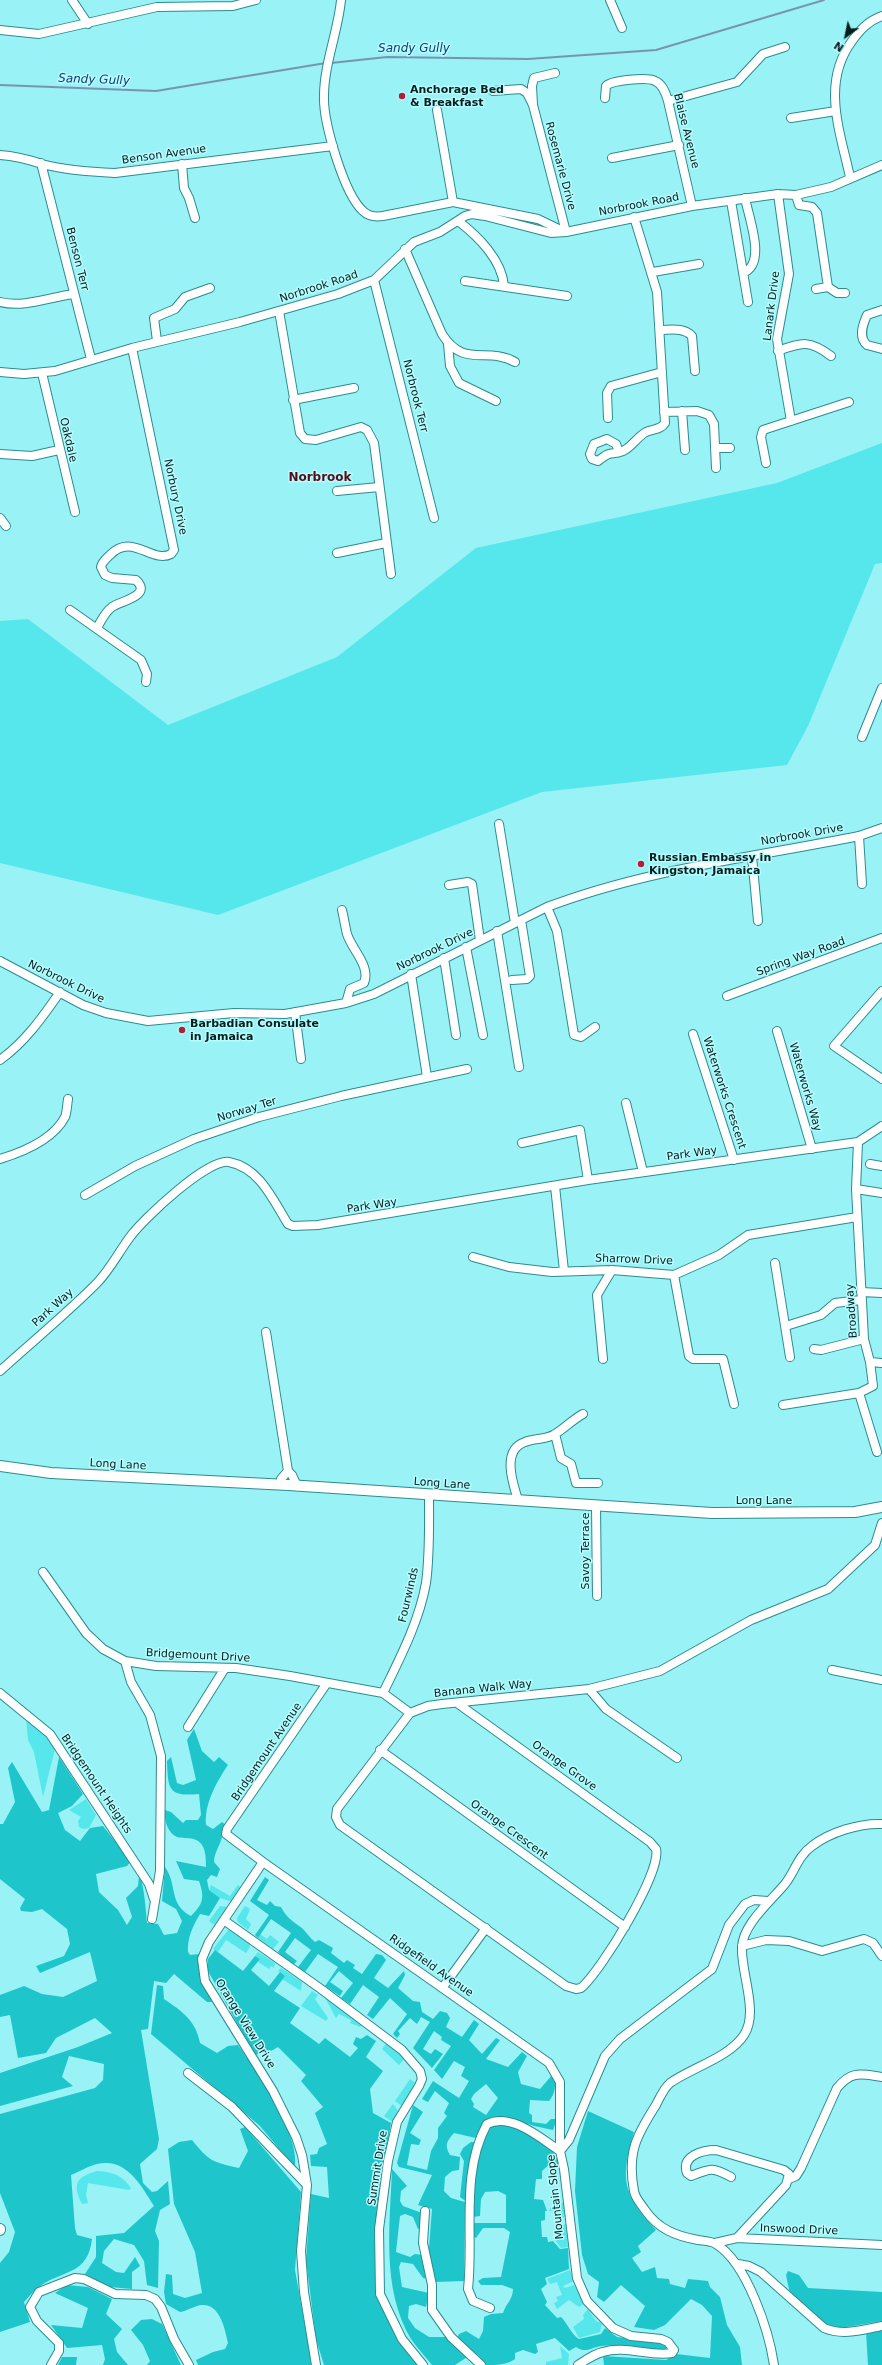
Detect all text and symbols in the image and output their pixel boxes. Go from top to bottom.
north arrow [826,16,866,56]
text: N [832,39,847,54]
water label: Sandy Gully [378,42,450,56]
water label: Sandy Gully [58,72,130,88]
place label: Anchorage Bed & Breakfast [410,83,504,109]
marker: Anchorage Bed & Breakfast [397,91,407,101]
street label: Blaise Avenue [670,92,702,170]
street label: Rosemarie Drive [542,120,578,212]
street label: Benson Avenue [121,143,207,167]
street label: Norbrook Road [598,191,680,219]
street label: Benson Terr [63,226,91,292]
street label: Norbrook Road [278,268,360,306]
street label: Lanark Drive [761,270,783,342]
street label: Norbrook Terr [400,358,430,434]
street label: Oakdale [56,416,80,464]
street label: Norbury Drive [161,458,189,536]
district label: Norbrook [288,471,352,485]
street label: Norbrook Drive [760,821,844,849]
place label: Russian Embassy in Kingston, Jamaica [649,851,771,877]
marker: Russian Embassy in Kingston, Jamaica [636,859,646,869]
street label: Norbrook Drive [395,926,475,974]
street label: Spring Way Road [755,935,847,979]
street label: Norbrook Drive [26,958,106,1006]
place label: Barbadian Consulate in Jamaica [190,1017,319,1043]
marker: Barbadian Consulate in Jamaica [177,1025,187,1035]
street label: Waterworks Crescent [700,1035,748,1151]
street label: Waterworks Way [786,1041,824,1133]
street label: Norway Ter [216,1095,278,1125]
street label: Park Way [666,1144,718,1164]
street label: Park Way [346,1196,398,1216]
street label: Sharrow Drive [595,1252,673,1268]
street label: Broadway [844,1283,860,1339]
street label: Park Way [30,1286,76,1330]
street label: Long Lane [89,1457,147,1473]
street label: Long Lane [413,1475,471,1493]
street label: Long Lane [736,1494,792,1508]
street label: Savoy Terrace [579,1513,593,1589]
street label: Fourwinds [396,1566,422,1624]
street label: Bridgemount Drive [146,1647,250,1665]
street label: Banana Walk Way [433,1677,533,1701]
street label: Bridgemount Avenue [229,1700,305,1804]
street label: Bridgemount Heights [58,1732,134,1836]
street label: Orange Grove [529,1738,599,1794]
street label: Orange Crescent [468,1797,550,1863]
street label: Ridgefield Avenue [386,1932,476,2000]
street label: Orange View Drive [212,1977,278,2071]
street label: Summit Drive [366,2130,390,2206]
street label: Mountain Slope [545,2154,567,2240]
street label: Inswood Drive [760,2222,838,2238]

